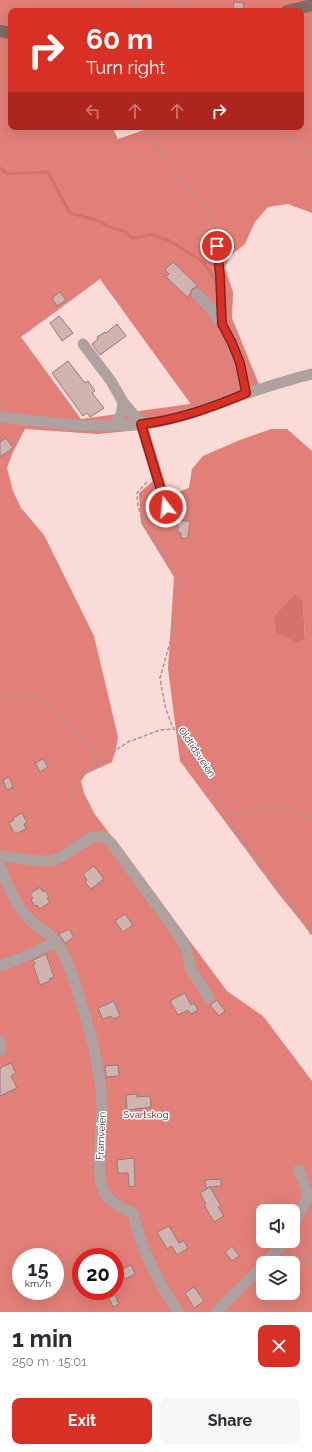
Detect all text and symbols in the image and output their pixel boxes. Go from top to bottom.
text: 60 m [86,23,153,56]
icon: right [20,24,72,76]
text: Turn right [86,57,165,78]
icon: left [82,100,104,122]
icon: ahead [124,100,146,122]
icon: ahead [166,100,188,122]
icon: right [208,100,230,122]
pin [200,229,234,263]
icon: arrive [206,235,228,257]
position arrow [145,486,187,528]
street label: Oldtidsveien [176,725,218,779]
park label: Svartskog [123,1109,169,1120]
street label: Framveien [94,1111,108,1160]
map controls [256,1204,300,1300]
button: sound [256,1204,300,1248]
speed limit sign: 20 [72,1248,124,1300]
button: layers [256,1256,300,1300]
text: 15 [28,1257,48,1281]
text: km/h [25,1278,51,1289]
text: 1 min [12,1324,73,1353]
button: close [258,1325,300,1367]
text: 250 m · 15:01 [12,1354,87,1369]
button: Exit [12,1398,152,1444]
button: Share [160,1398,300,1444]

